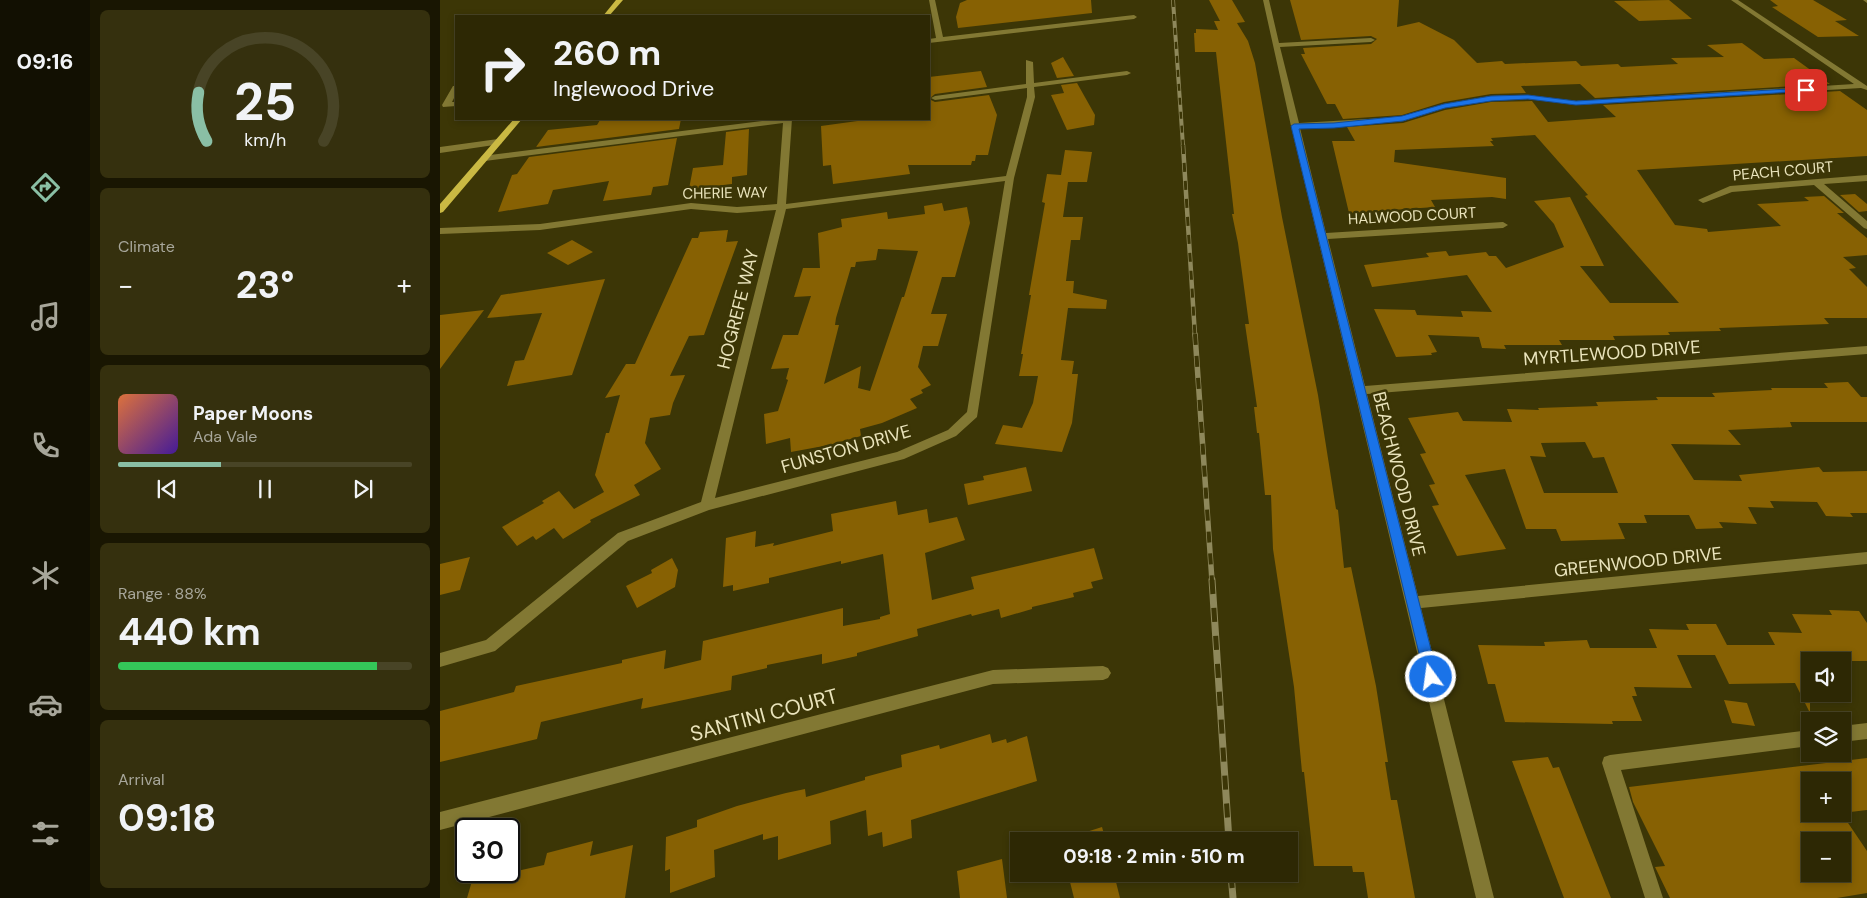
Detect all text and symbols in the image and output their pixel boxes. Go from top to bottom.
text: 260 m [553,30,661,76]
icon: right [470,35,535,100]
text: 09:16 [16,47,74,76]
text: 25 [234,68,296,136]
pin [1785,69,1827,111]
text: Inglewood Drive [553,74,714,103]
icon: arrive [1792,76,1820,104]
text: km/h [244,128,286,152]
street label: PEACH COURT [1732,157,1834,185]
icon: directions [28,170,63,205]
street label: CHERIE WAY [682,182,768,204]
street label: HALWOOD COURT [1347,203,1477,229]
text: Climate [118,236,175,257]
street label: HOGREFE WAY [712,246,765,371]
text: 23° [236,260,294,310]
text: − [118,267,133,304]
text: + [397,267,412,304]
icon: music [28,299,63,334]
street label: MYRTLEWOOD DRIVE [1523,335,1701,371]
street label: BEACHWOOD DRIVE [1367,389,1431,559]
text: Paper Moons [193,401,313,426]
street label: FUNSTON DRIVE [778,419,914,479]
text: Ada Vale [193,426,257,447]
icon: phone [28,428,63,463]
icon: previous [153,475,181,503]
icon: pause [251,475,279,503]
icon: next [349,475,377,503]
street label: GREENWOOD DRIVE [1553,541,1723,583]
icon: climate [28,558,63,593]
text: Range · 88% [118,583,207,604]
text: 440 km [118,607,261,657]
position arrow [1404,650,1456,702]
map controls [1801,652,1851,882]
button: sound [1801,652,1851,702]
street label: SANTINI COURT [687,682,841,748]
icon: car [28,687,63,722]
button: layers [1801,712,1851,762]
text: Arrival [118,769,165,790]
button: + [1801,772,1851,822]
text: 09:18 [118,793,216,843]
icon: filters [28,816,63,851]
speed limit sign: 30 [455,818,520,883]
button: − [1801,832,1851,882]
text: 09:18 · 2 min · 510 m [1063,844,1245,869]

